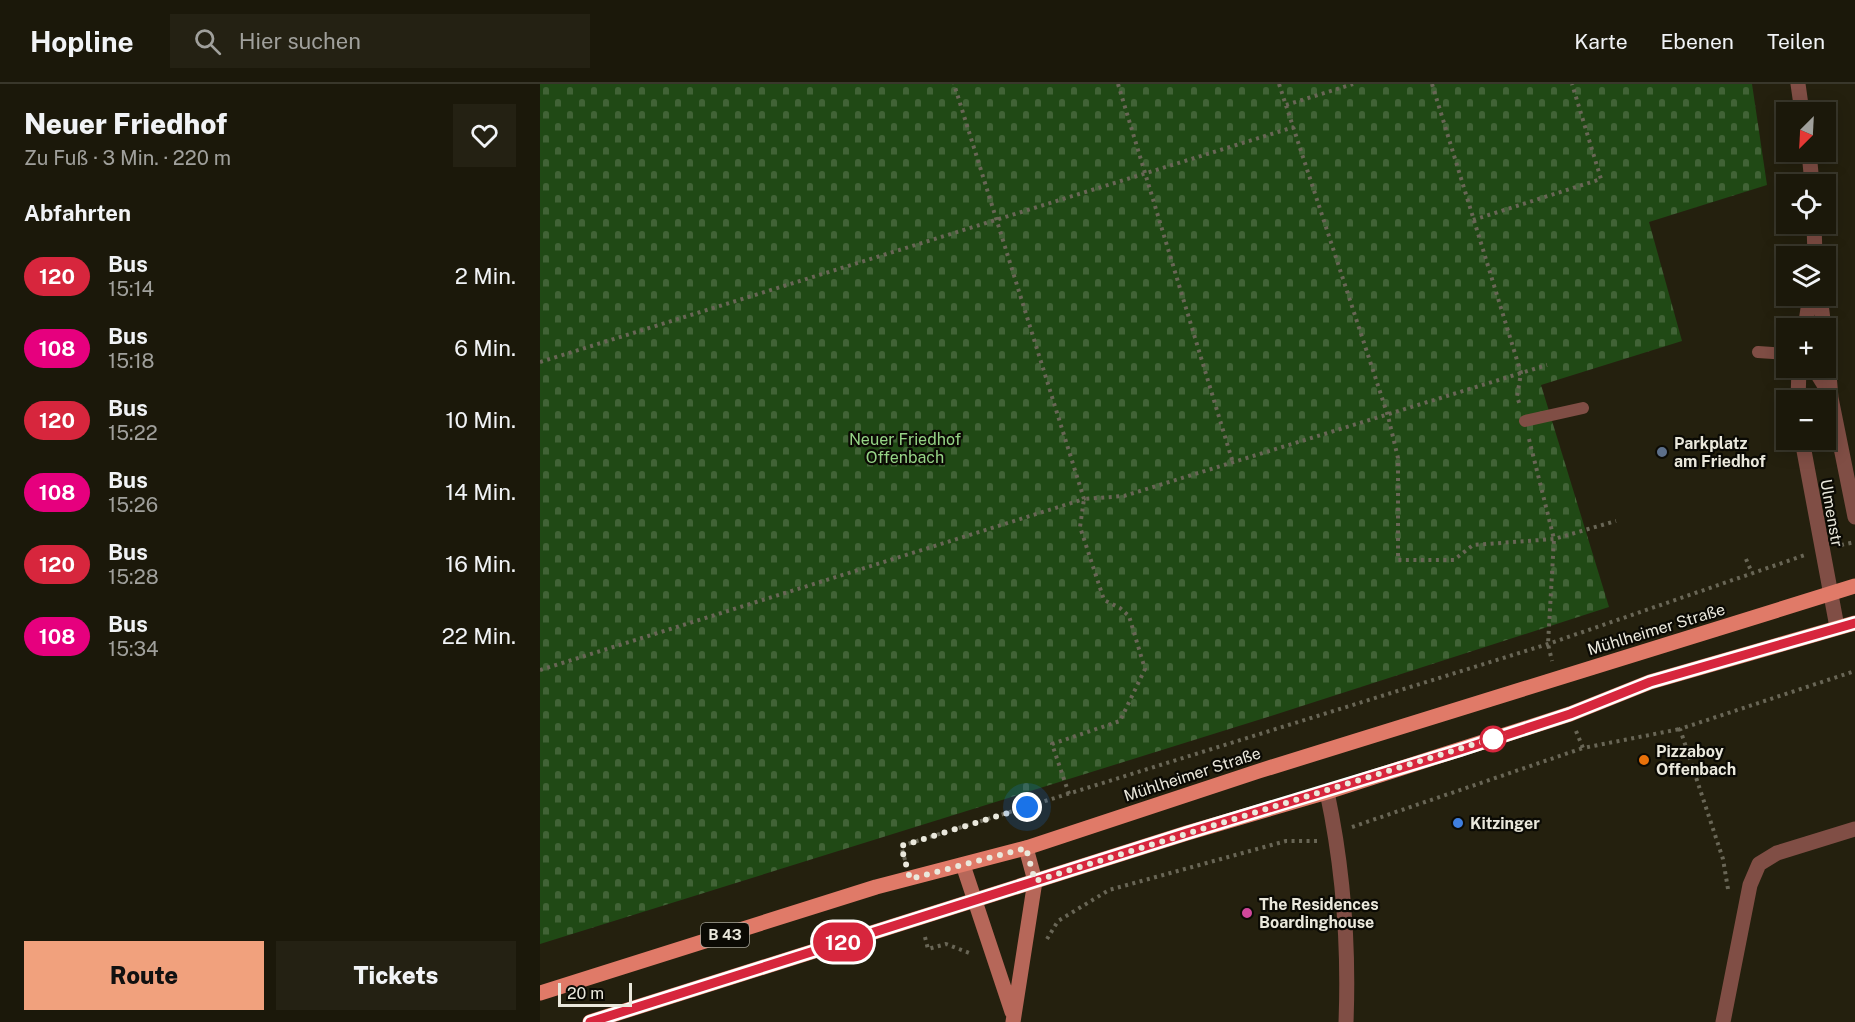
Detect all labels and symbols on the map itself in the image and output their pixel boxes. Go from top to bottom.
north arrow [1776,102,1836,162]
park label: Neuer Friedhof Offenbach [849,430,961,467]
place label: Parkplatz am Friedhof [1674,434,1766,471]
marker: Parkplatz am Friedhof [1655,445,1669,459]
street label: Ulmenstr [1816,478,1847,548]
street label: Mühlheimer Straße [1585,600,1727,659]
unlabelled marker [1480,726,1506,752]
place label: Pizzaboy Offenbach [1656,742,1736,779]
street label: Mühlheimer Straße [1121,743,1263,806]
marker: Pizzaboy Offenbach [1637,753,1651,767]
your location [1012,792,1042,822]
place label: Kitzinger [1470,814,1540,833]
marker: Kitzinger [1451,816,1465,830]
place label: The Residences Boardinghouse [1259,895,1379,932]
marker: The Residences Boardinghouse [1240,906,1254,920]
line badge: 120 [808,922,878,962]
road number: B 43 [701,923,749,947]
scale bar [558,980,632,1008]

